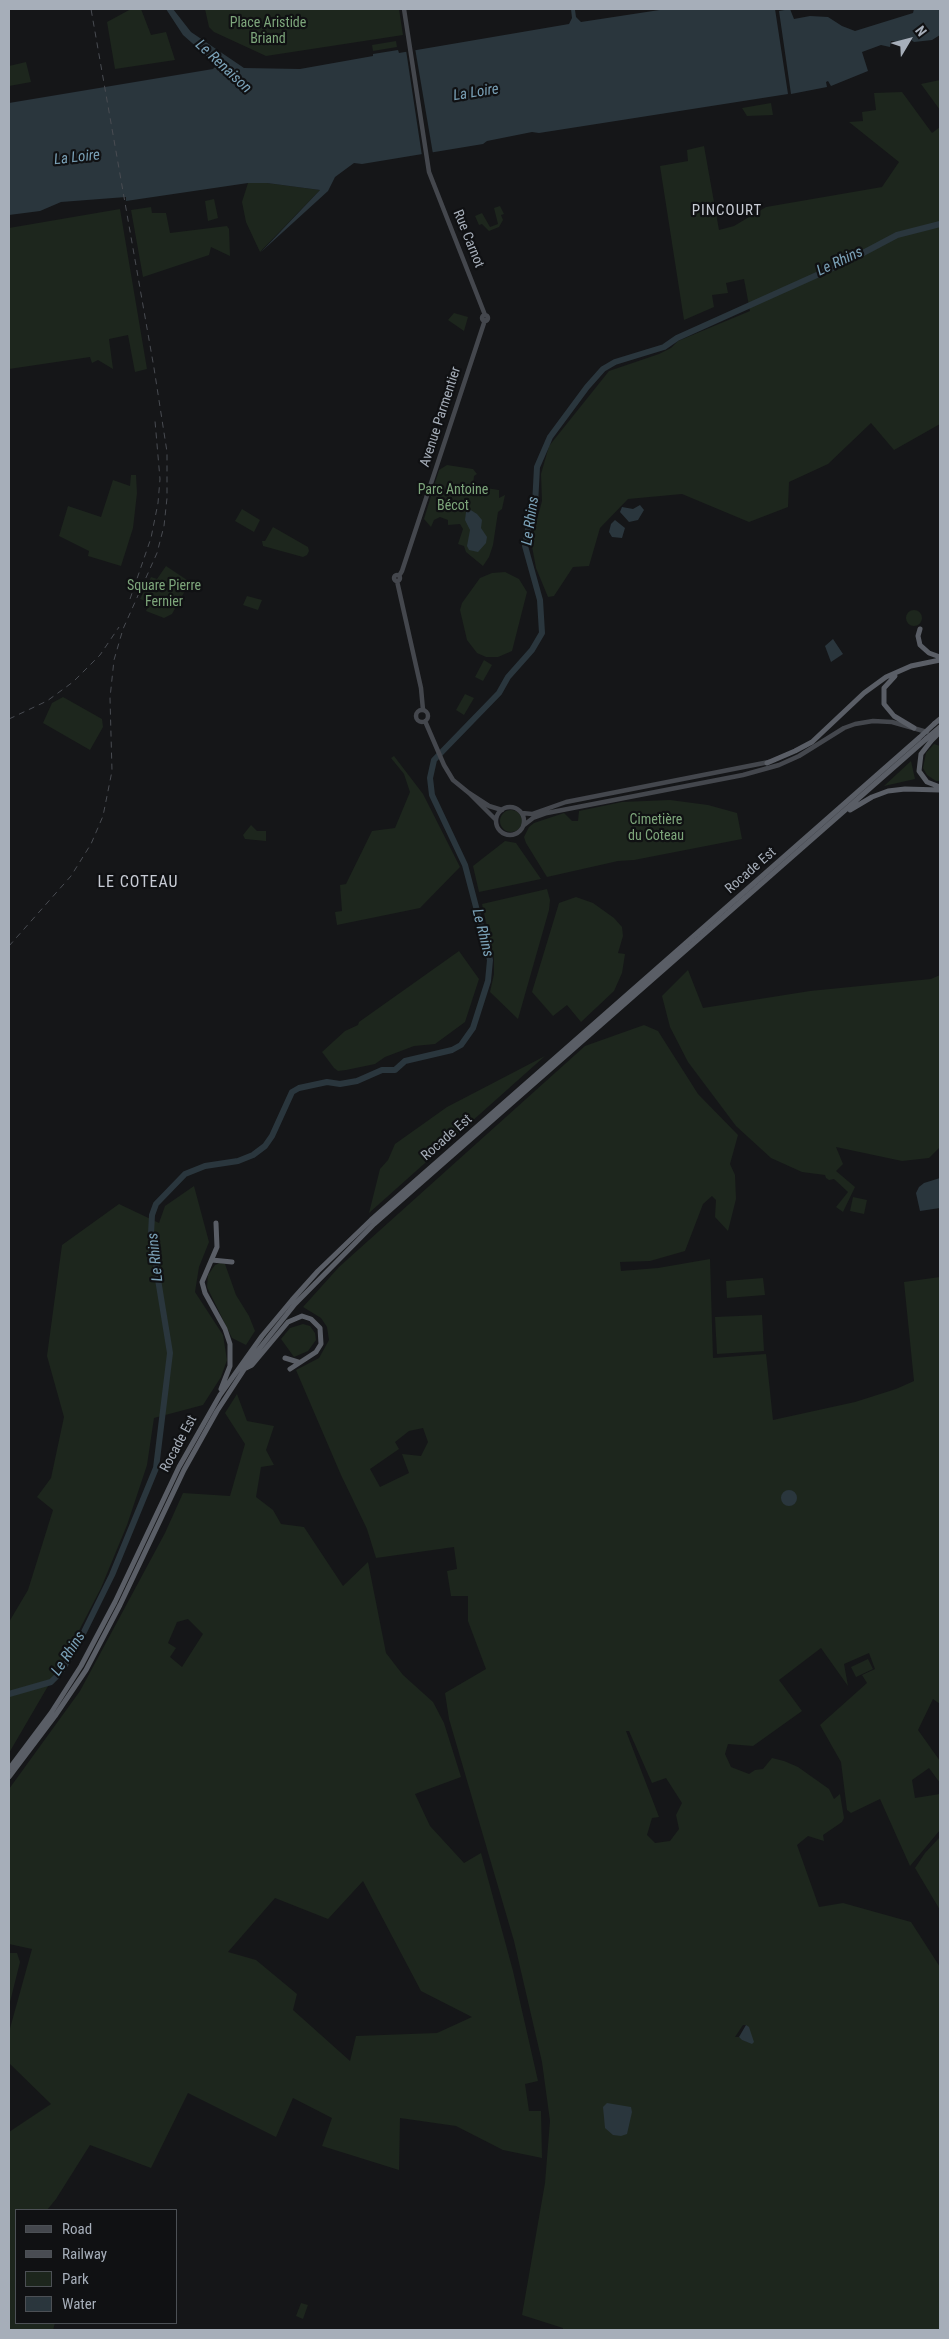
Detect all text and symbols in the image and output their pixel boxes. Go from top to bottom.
park label: Place Aristide Briand [230,15,306,48]
north arrow [884,15,934,65]
text: N [912,23,930,39]
water label: Le Renaison [191,37,255,97]
water label: La Loire [452,81,500,105]
water label: La Loire [53,147,101,169]
district label: PINCOURT [691,202,763,220]
street label: Rue Carnot [449,208,487,270]
water label: Le Rhins [814,244,866,280]
street label: Avenue Parmentier [417,365,465,469]
park label: Parc Antoine Bécot [418,482,488,514]
water label: Le Rhins [519,496,543,546]
park label: Square Pierre Fernier [127,578,201,610]
park label: Cimetière du Coteau [628,812,684,844]
street label: Rocade Est [722,844,780,898]
district label: LE COTEAU [96,873,180,893]
water label: Le Rhins [467,907,497,959]
street label: Rocade Est [418,1111,476,1165]
water label: Le Rhins [144,1232,168,1282]
street label: Rocade Est [157,1413,201,1475]
water label: Le Rhins [48,1629,90,1679]
legend [15,2209,178,2324]
text: Road [62,2220,92,2238]
text: Railway [62,2245,107,2263]
text: Park [62,2270,89,2288]
text: Water [62,2295,96,2313]

